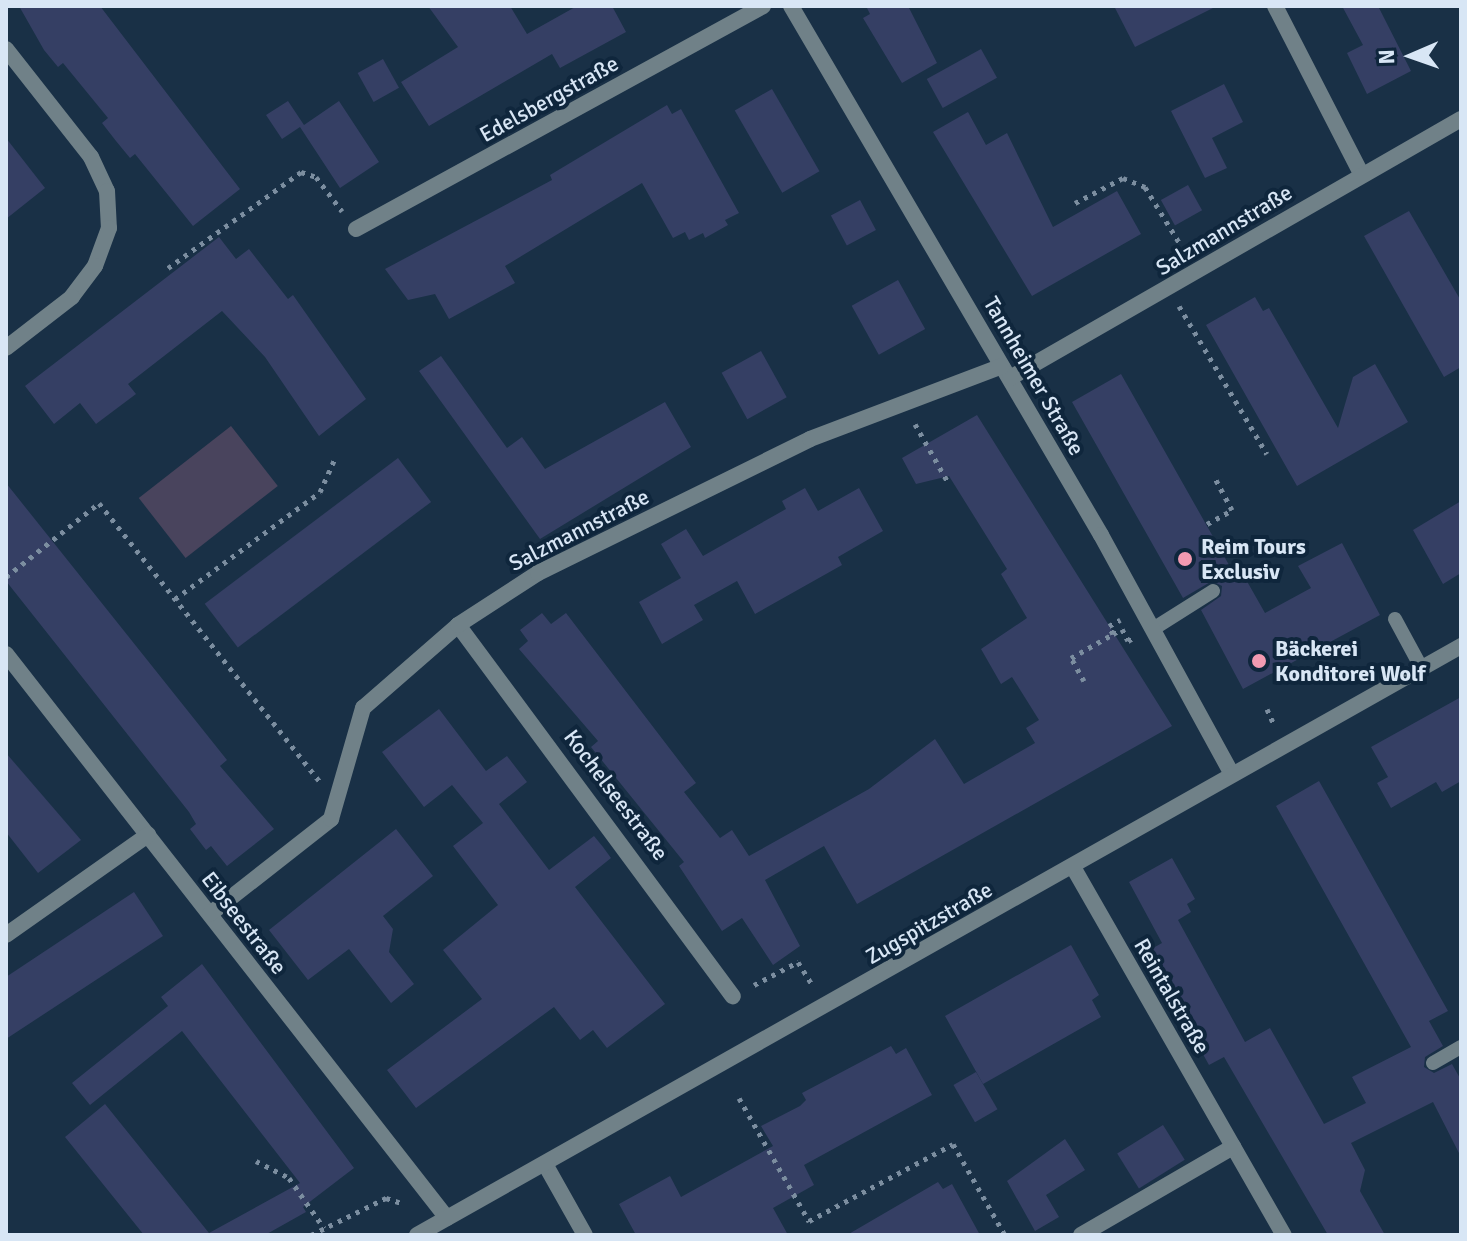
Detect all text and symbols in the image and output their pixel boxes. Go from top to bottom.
north arrow [1371,16,1451,96]
text: N [1373,49,1400,65]
street label: Edelsbergstraße [475,50,623,148]
street label: Salzmannstraße [1151,179,1297,281]
street label: Tannheimer Straße [978,292,1090,460]
street label: Salzmannstraße [504,483,654,577]
place label: Reim Tours Exclusiv [1201,533,1306,584]
marker: Reim Tours Exclusiv [1176,550,1194,568]
place label: Bäckerei Konditorei Wolf [1275,635,1426,686]
marker: Bäckerei Konditorei Wolf [1250,652,1268,670]
street label: Kochelseestraße [558,724,674,866]
street label: Eibseestraße [196,866,292,980]
street label: Zugspitzstraße [861,876,997,970]
street label: Reintalstraße [1128,934,1216,1058]

